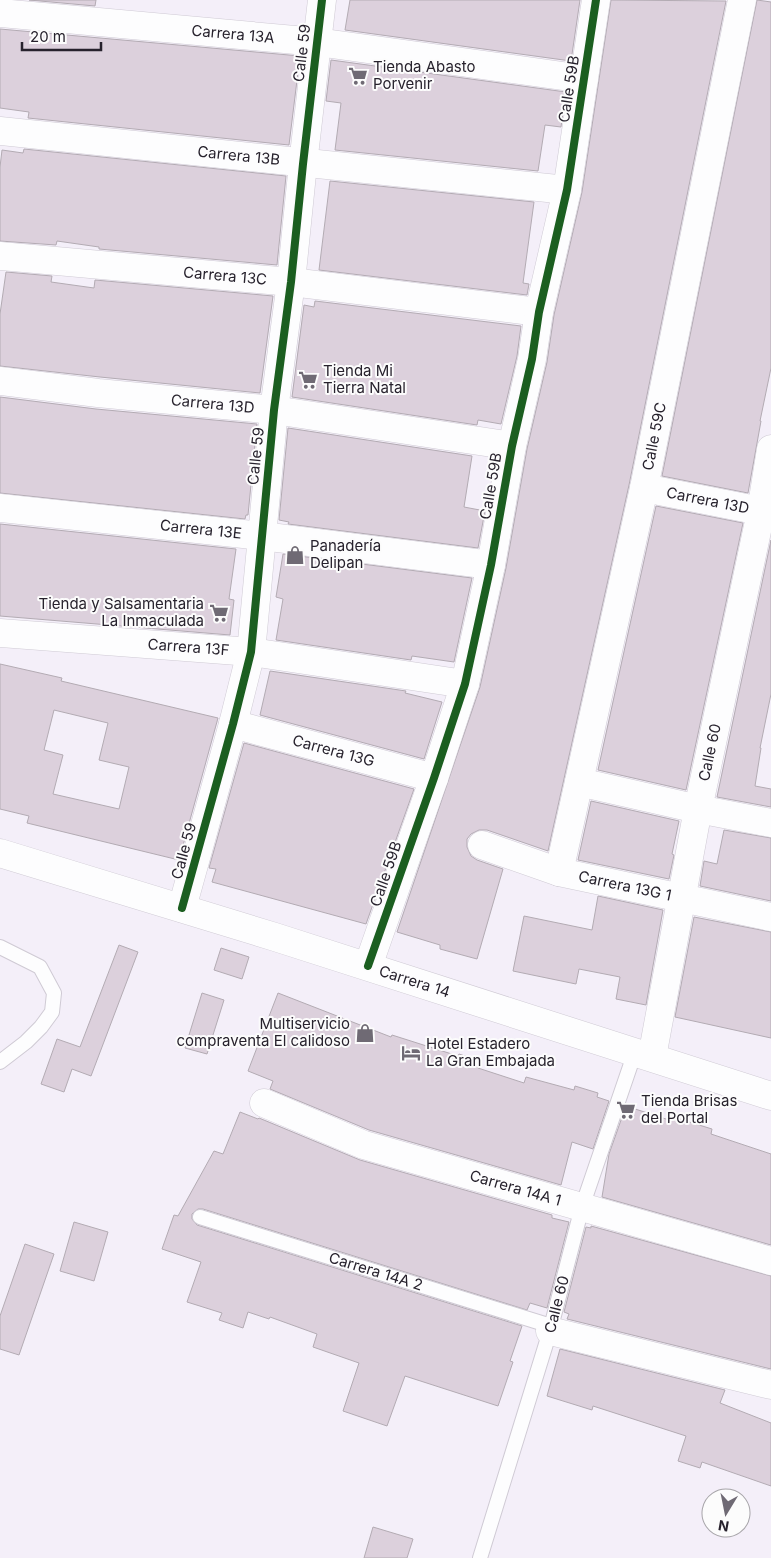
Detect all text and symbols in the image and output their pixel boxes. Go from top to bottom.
scale bar [22,20,101,52]
street label: Carrera 13A [191,21,276,47]
street label: Calle 59 [289,23,314,83]
text: 20 m [30,27,66,46]
street label: Calle 59B [554,54,583,124]
place label: Tienda Abasto Porvenir [373,57,476,93]
supermarket icon: Tienda Abasto Porvenir [347,65,369,87]
street label: Carrera 13B [197,142,281,169]
street label: Carrera 13C [182,262,268,289]
place label: Tienda Mi Tierra Natal [323,361,406,397]
supermarket icon: Tienda Mi Tierra Natal [297,369,319,391]
street label: Carrera 13D [170,390,255,417]
street label: Calle 59C [638,400,670,472]
street label: Calle 59 [243,426,268,486]
street label: Calle 59B [475,451,506,521]
street label: Carrera 13D [665,483,751,517]
street label: Carrera 13E [159,515,243,543]
place label: Panadería Delipan [310,536,381,572]
shop icon: Panadería Delipan [284,544,306,566]
place label: Tienda y Salsamentaria La Inmaculada [38,594,204,630]
supermarket icon: Tienda y Salsamentaria La Inmaculada [208,602,230,624]
street label: Carrera 13F [147,634,230,659]
street label: Calle 60 [694,722,725,783]
street label: Carrera 13G [290,730,377,771]
street label: Calle 59 [167,820,200,881]
street label: Calle 59B [365,839,406,909]
street label: Carrera 13G 1 [577,866,673,905]
street label: Carrera 14 [377,961,453,1002]
place label: Multiservicio compraventa El calidoso [177,1014,350,1050]
shop icon: Multiservicio compraventa El calidoso [354,1022,376,1044]
place label: Hotel Estadero La Gran Embajada [426,1034,555,1070]
hotel icon: Hotel Estadero La Gran Embajada [400,1042,422,1064]
place label: Tienda Brisas del Portal [641,1091,737,1127]
supermarket icon: Tienda Brisas del Portal [615,1099,637,1121]
street label: Carrera 14A 1 [468,1166,564,1210]
street label: Carrera 14A 2 [327,1248,425,1295]
street label: Calle 60 [540,1274,573,1335]
north arrow [701,1488,751,1538]
text: N [717,1517,730,1536]

